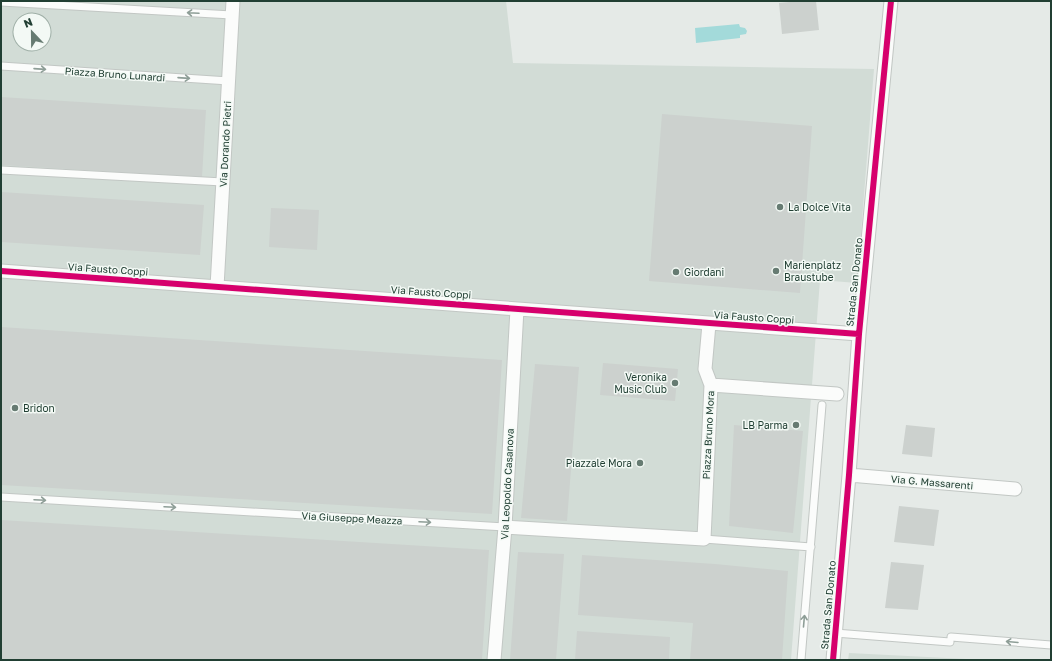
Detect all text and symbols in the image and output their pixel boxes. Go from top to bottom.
one-way arrow [187,9,200,17]
north arrow [12,12,52,52]
text: N [22,15,34,30]
one-way arrow [33,65,46,72]
street label: Piazza Bruno Lunardi [64,65,166,83]
one-way arrow [177,75,190,82]
street label: Via Dorando Pietri [217,101,233,187]
place label: La Dolce Vita [788,201,851,213]
marker: La Dolce Vita [775,202,785,212]
street label: Strada San Donato [843,237,865,327]
place label: Marienplatz Braustube [784,259,841,283]
street label: Via Fausto Coppi [67,260,149,278]
place label: Giordani [684,266,724,278]
marker: Marienplatz Braustube [771,266,781,276]
marker: Giordani [671,267,681,277]
street label: Via Fausto Coppi [390,283,472,301]
street label: Via Fausto Coppi [713,308,795,326]
place label: Veronika Music Club [614,371,667,395]
marker: Veronika Music Club [670,378,680,388]
street label: Piazza Bruno Mora [700,390,716,480]
place label: Bridon [23,402,55,414]
marker: Bridon [10,403,20,413]
place label: LB Parma [743,419,788,431]
marker: LB Parma [791,420,801,430]
street label: Via Leopoldo Casanova [498,428,516,540]
place label: Piazzale Mora [566,457,632,469]
marker: Piazzale Mora [635,458,645,468]
street label: Via G. Massarenti [890,472,974,492]
one-way arrow [33,496,46,503]
one-way arrow [163,503,176,511]
street label: Via Giuseppe Meazza [301,509,403,527]
one-way arrow [418,519,431,526]
street label: Strada San Donato [818,560,838,650]
one-way arrow [800,615,808,628]
one-way arrow [1006,639,1019,646]

